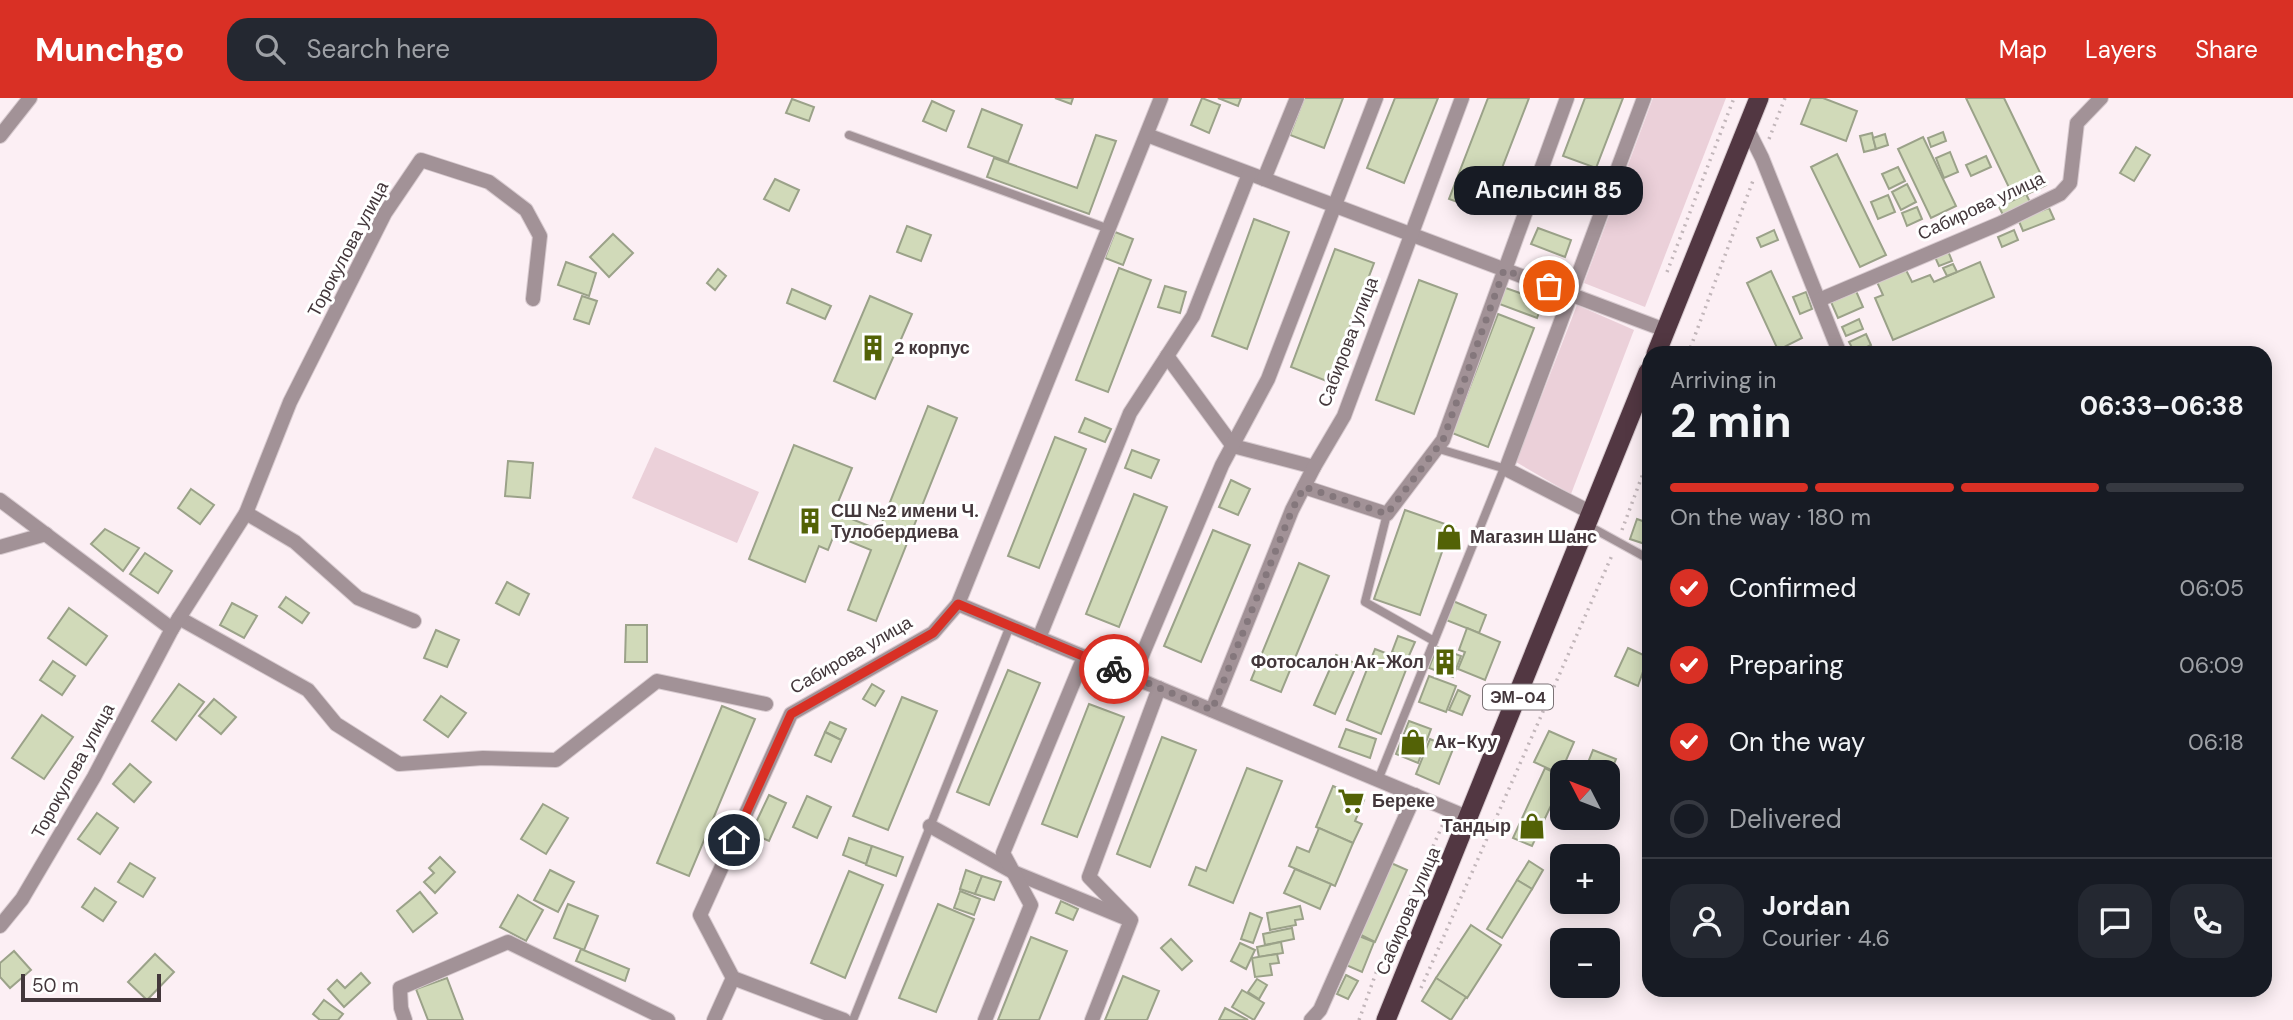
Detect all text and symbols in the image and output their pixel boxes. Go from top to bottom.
search box [227,18,717,81]
text: Munchgo [35,28,185,71]
icon: search [251,30,289,68]
text: Search here [307,32,450,66]
text: Map [1999,34,2047,65]
text: Layers [2085,34,2157,65]
text: Share [2195,34,2258,65]
street label: Сабирова улица [1914,166,2049,246]
callout: Апельсин 85 [1454,167,1644,216]
text: Апельсин 85 [1475,175,1622,205]
street label: Торокулова улица [302,176,394,321]
pin [1519,256,1579,316]
icon: bag [1530,267,1568,305]
street label: Сабирова улица [1312,273,1384,410]
building icon: 2 корпус [858,333,888,363]
place label: 2 корпус [894,336,970,360]
text: Arriving in [1670,365,1776,395]
text: 06:33–06:38 [2080,389,2244,423]
text: 2 min [1670,391,1792,451]
place label: СШ №2 имени Ч. Тулобердиева [831,499,979,544]
text: On the way · 180 m [1670,502,1871,532]
building icon: СШ №2 имени Ч. Тулобердиева [795,506,825,536]
shop icon: Магазин Шанс [1434,522,1464,552]
place label: Магазин Шанс [1470,525,1597,549]
icon: check [1670,569,1708,607]
text: Confirmed [1729,571,1856,605]
text: 06:05 [2179,573,2244,603]
street label: Сабирова улица [786,610,917,700]
courier [1079,634,1149,704]
icon: check [1670,646,1708,684]
building icon: Фотосалон Ак-Жол [1430,647,1460,677]
text: Preparing [1729,648,1844,682]
icon: bike [1095,650,1133,688]
place label: Фотосалон Ак-Жол [1251,650,1424,674]
text: 06:09 [2179,650,2244,680]
road number: ЭМ-04 [1483,684,1553,710]
street label: Торокулова улица [26,698,120,843]
icon: check [1670,723,1708,761]
text: On the way [1729,725,1865,759]
shop icon: Ак-Куу [1398,727,1428,757]
text: 06:18 [2188,727,2244,757]
place label: Ак-Куу [1434,730,1497,754]
north arrow [1550,760,1620,830]
map controls [1550,760,1620,998]
supermarket icon: Береке [1336,786,1366,816]
place label: Береке [1372,789,1435,813]
text: Delivered [1729,802,1842,836]
pin [704,810,764,870]
shop icon: Тандыр [1517,811,1547,841]
place label: Тандыр [1442,814,1511,838]
icon: home [715,821,753,859]
street label: Сабирова улица [1370,842,1446,979]
button: + [1550,844,1620,914]
button: person [1670,884,1744,958]
button: chat [2078,884,2152,958]
button: phone [2170,884,2244,958]
text: Jordan [1762,889,1851,923]
text: Courier · 4.6 [1762,923,1890,953]
button: − [1550,928,1620,998]
scale bar [21,971,161,1003]
text: 50 m [32,973,79,998]

